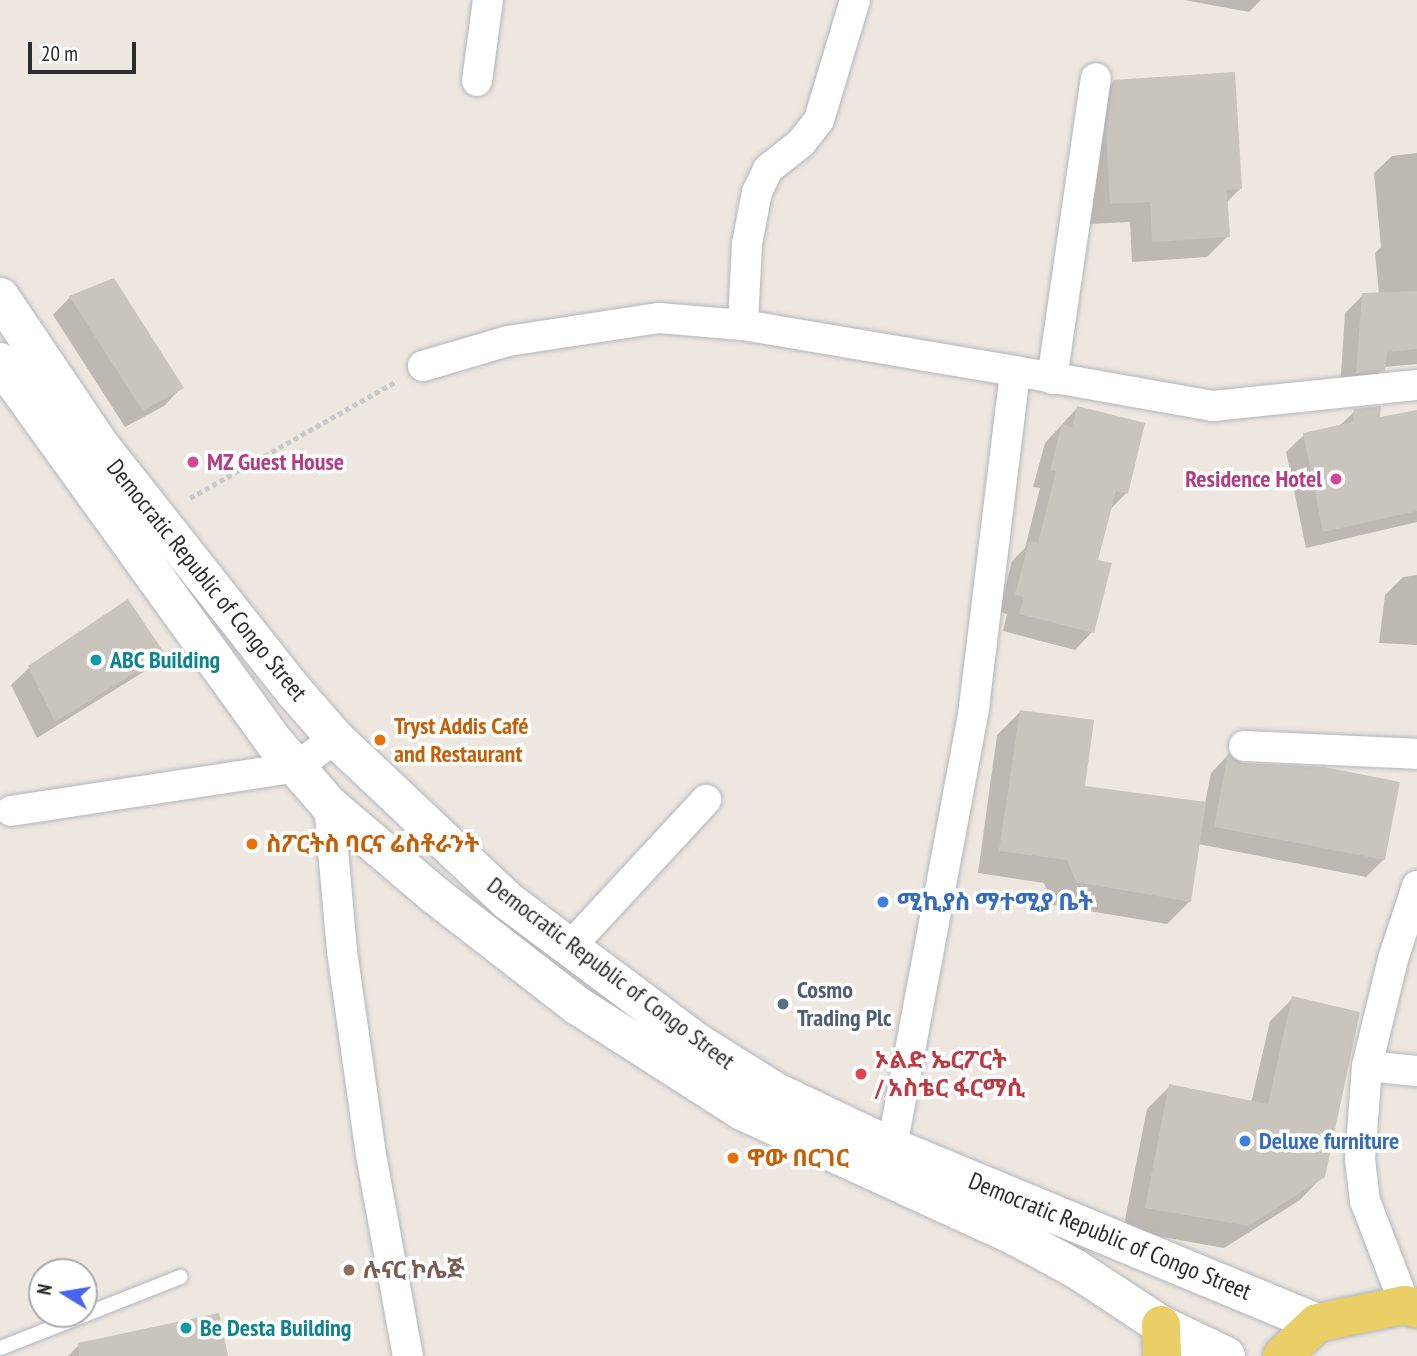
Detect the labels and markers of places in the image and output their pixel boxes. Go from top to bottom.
place label: MZ Guest House [207,448,345,476]
marker: MZ Guest House [185,454,201,470]
place label: Residence Hotel [1185,465,1322,493]
marker: Residence Hotel [1328,471,1344,487]
place label: ABC Building [110,646,221,674]
marker: ABC Building [88,652,104,668]
place label: Tryst Addis Café and Restaurant [394,712,530,768]
marker: Tryst Addis Café and Restaurant [372,732,388,748]
place label: ስፖርትስ ባርና ሬስቶራንት [266,830,479,858]
marker: ስፖርትስ ባርና ሬስቶራንት [244,836,260,852]
place label: ሚኪያስ ማተሚያ ቤት [897,888,1093,916]
marker: ሚኪያስ ማተሚያ ቤት [875,894,891,910]
place label: Cosmo Trading Plc [797,976,891,1032]
marker: Cosmo Trading Plc [775,996,791,1012]
place label: ኦልድ ኤርፖርት / አስቴር ፋርማሲ [875,1046,1025,1102]
marker: ኦልድ ኤርፖርት / አስቴር ፋርማሲ [853,1066,869,1082]
place label: Deluxe furniture [1259,1127,1399,1155]
marker: Deluxe furniture [1237,1133,1253,1149]
place label: ዋው በርገር [747,1144,849,1172]
marker: ዋው በርገር [725,1150,741,1166]
place label: ሉናር ኮሌጅ [363,1256,465,1284]
marker: ሉናር ኮሌጅ [341,1262,357,1278]
place label: Be Desta Building [200,1314,351,1342]
marker: Be Desta Building [178,1320,194,1336]

